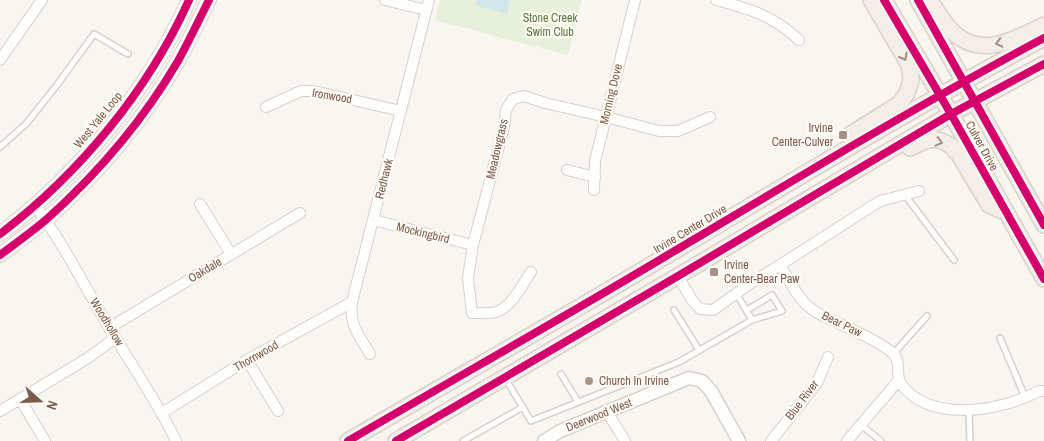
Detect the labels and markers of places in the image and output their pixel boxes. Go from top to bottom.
place label: Irvine Center-Culver [772,120,834,150]
marker: Irvine Center-Culver [837,129,849,141]
place label: Irvine Center-Bear Paw [724,257,800,287]
marker: Irvine Center-Bear Paw [708,266,720,278]
place label: Church In Irvine [599,373,669,389]
marker: Church In Irvine [583,375,595,387]

